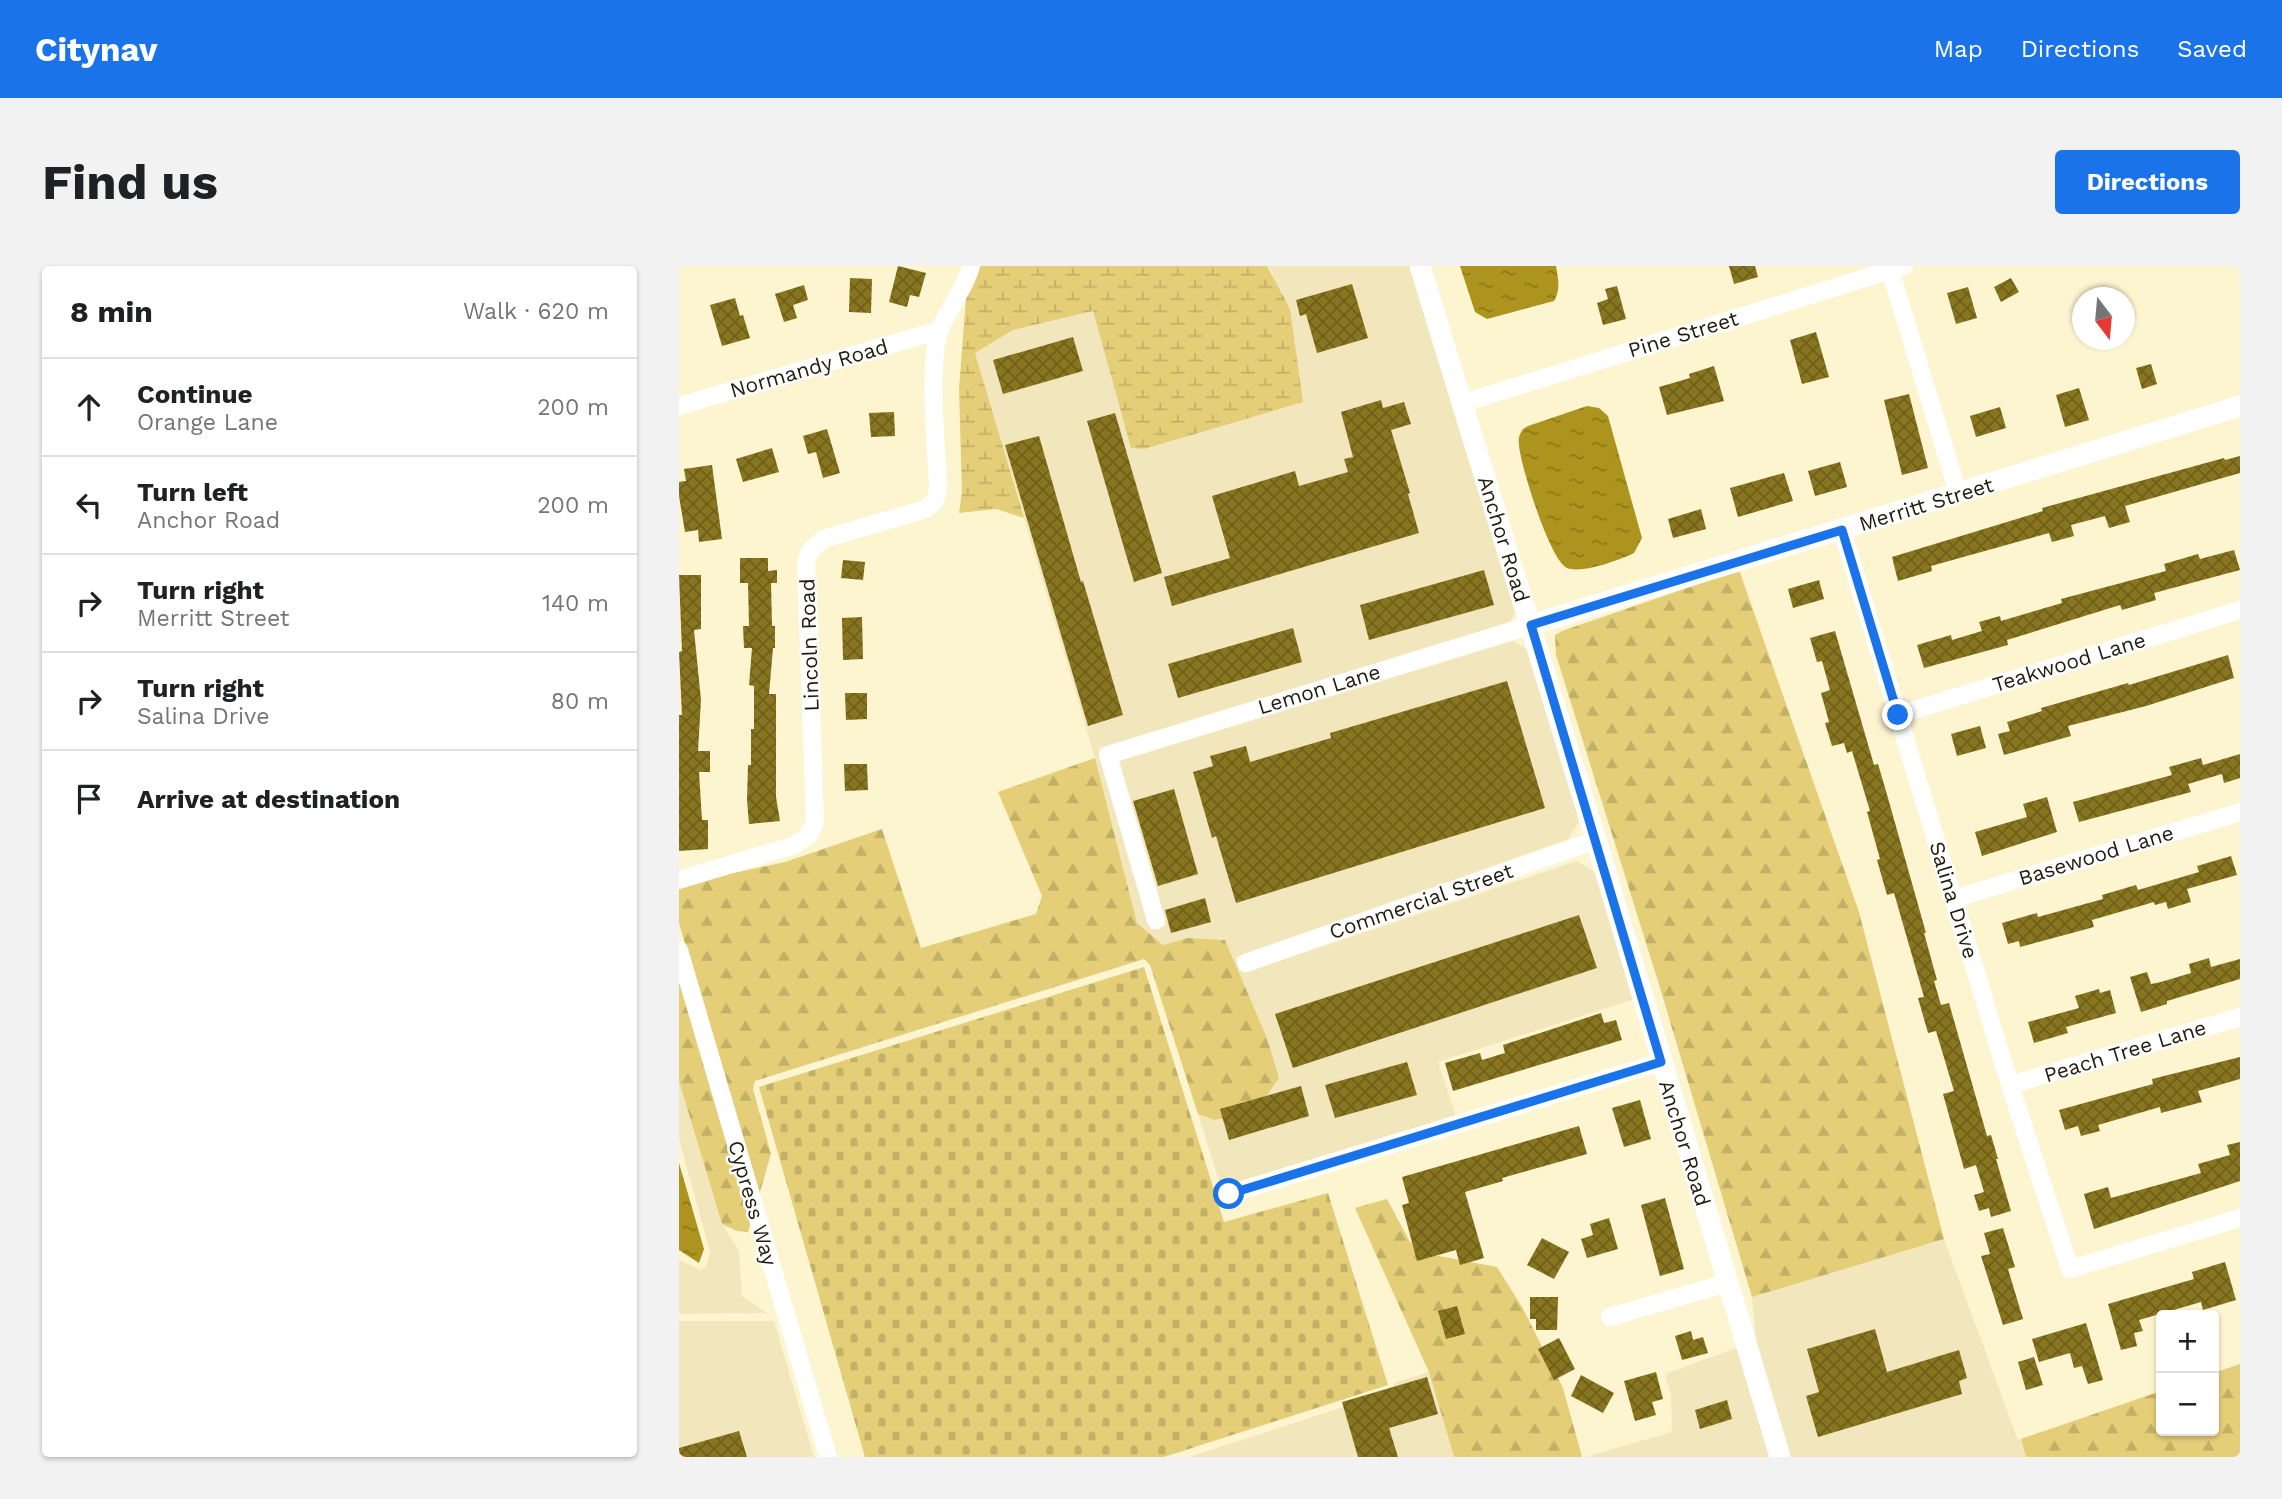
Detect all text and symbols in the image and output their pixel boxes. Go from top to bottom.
text: Citynav [35,30,157,69]
text: Map [1934,35,1983,63]
text: Directions [2021,35,2139,63]
text: Saved [2177,35,2247,63]
button: Directions [2055,150,2240,214]
text: Find us [42,153,218,211]
north arrow [2072,287,2135,350]
text: 8 min [70,294,153,329]
text: Walk · 620 m [463,298,609,325]
street label: Pine Street [1625,305,1741,363]
street label: Normandy Road [727,333,891,403]
text: Continue [137,379,253,409]
icon: ahead [70,388,108,426]
text: 200 m [537,394,609,421]
text: Orange Lane [137,409,278,436]
street label: Merritt Street [1856,472,1996,536]
street label: Anchor Road [1473,473,1535,605]
text: Turn left [137,477,248,507]
icon: left [70,486,108,524]
text: 200 m [537,492,609,519]
text: Anchor Road [137,507,280,534]
text: Turn right [137,575,264,605]
street label: Lincoln Road [794,578,824,712]
icon: right [70,584,108,622]
text: 140 m [542,590,609,617]
text: Merritt Street [137,605,290,632]
street label: Teakwood Lane [1990,627,2148,697]
street label: Lemon Lane [1255,659,1383,719]
text: Turn right [137,673,264,703]
icon: right [70,682,108,720]
text: 80 m [551,688,609,715]
route end [1882,699,1913,730]
text: Salina Drive [137,703,269,730]
icon: arrive [70,780,108,818]
text: Arrive at destination [137,784,400,814]
street label: Basewood Lane [2015,820,2177,890]
street label: Salina Drive [1924,839,1984,961]
street label: Commercial Street [1326,858,1516,944]
street label: Peach Tree Lane [2041,1014,2209,1088]
street label: Anchor Road [1654,1077,1716,1209]
street label: Cypress Way [723,1138,783,1269]
route start [1213,1178,1244,1209]
map controls [2156,1310,2219,1436]
button: + [2156,1310,2219,1373]
button: − [2156,1373,2219,1436]

